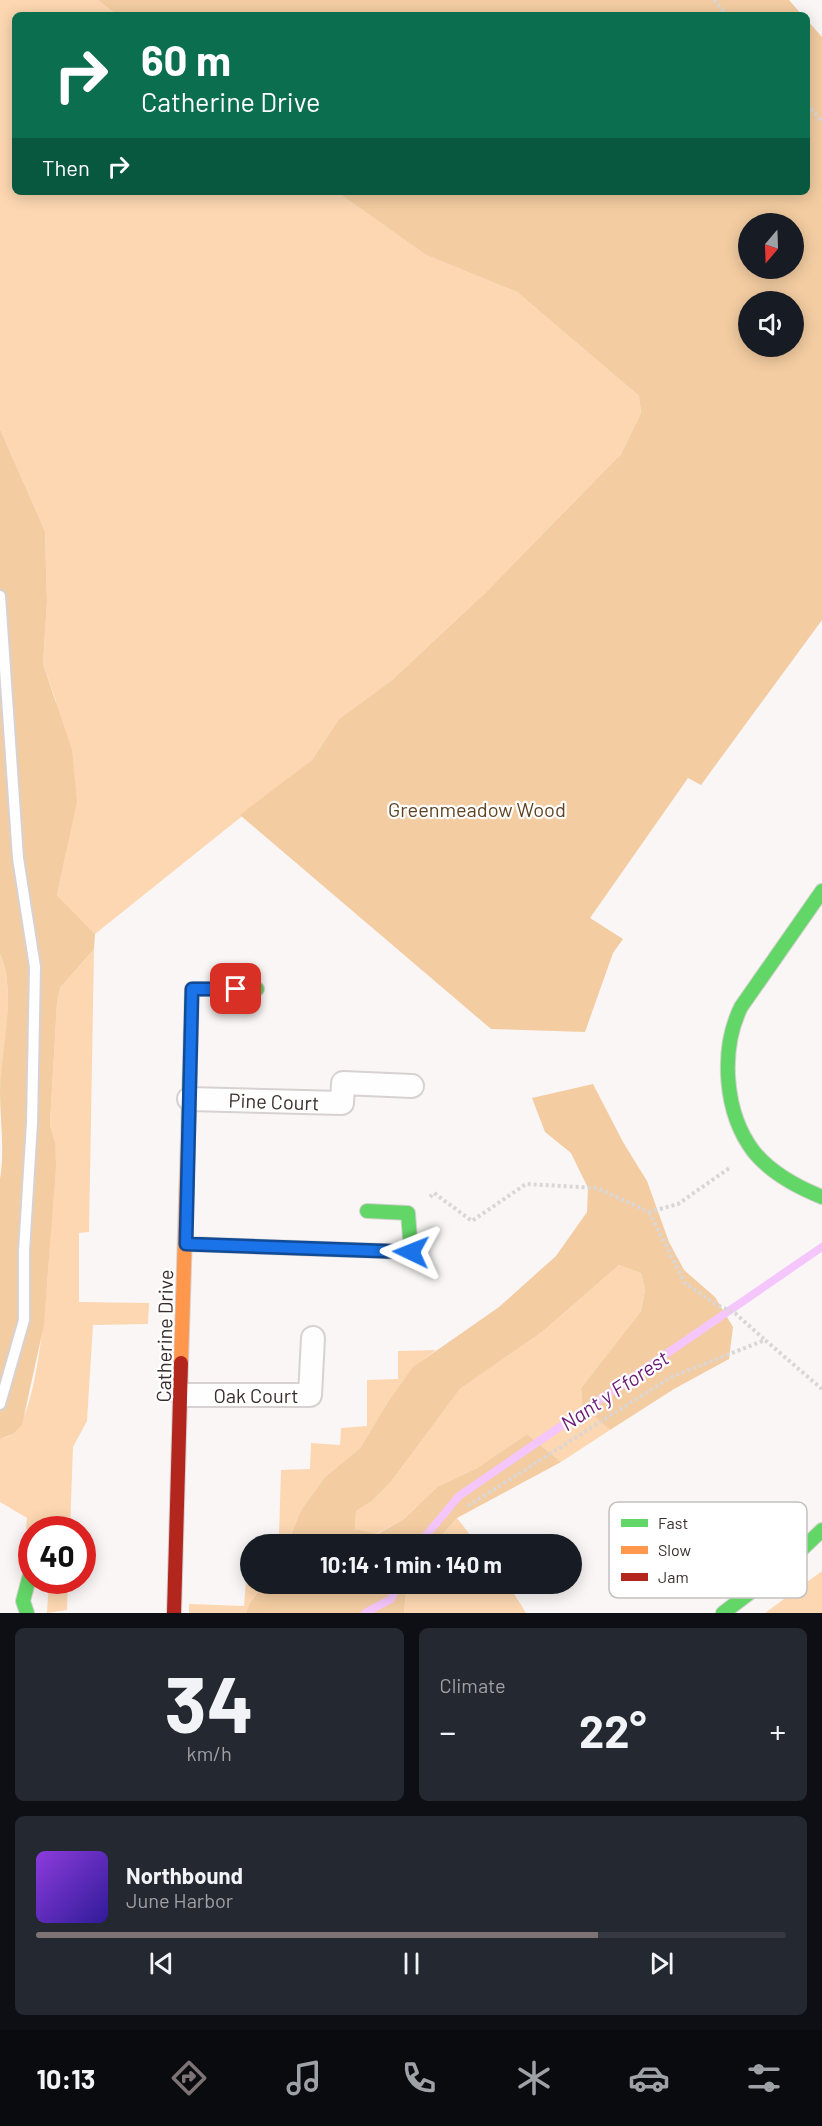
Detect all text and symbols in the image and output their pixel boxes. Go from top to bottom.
text: 60 m [141,34,231,84]
icon: right [42,36,120,114]
text: Catherine Drive [141,85,321,117]
icon: right [102,150,135,183]
text: Then [42,154,90,180]
north arrow [738,213,804,279]
map controls [738,213,804,357]
button: sound [738,291,804,357]
park label: Greenmeadow Wood [388,797,566,821]
pin [210,963,261,1014]
icon: arrive [219,972,252,1005]
street label: Pine Court [228,1087,320,1115]
position arrow [379,1220,443,1284]
street label: Catherine Drive [151,1269,177,1403]
water label: Nant y Fforest [555,1344,673,1435]
street label: Oak Court [213,1383,299,1407]
legend [609,1502,807,1598]
text: Fast [658,1513,688,1532]
speed limit sign: 40 [18,1516,96,1594]
text: Slow [658,1540,691,1559]
text: 10:14 · 1 min · 140 m [320,1551,502,1577]
text: Jam [658,1567,689,1586]
text: 34 [165,1655,254,1749]
text: Climate [440,1673,506,1697]
text: 22° [579,1703,646,1757]
text: − [440,1711,456,1751]
text: + [769,1711,786,1751]
text: km/h [187,1741,232,1765]
text: Northbound [126,1862,243,1888]
text: June Harbor [126,1888,233,1912]
icon: previous [145,1947,178,1980]
icon: pause [395,1947,428,1980]
icon: next [645,1947,678,1980]
icon: directions [168,2057,210,2099]
icon: music [283,2057,325,2099]
icon: phone [398,2057,440,2099]
icon: climate [513,2057,555,2099]
icon: car [628,2057,670,2099]
icon: filters [743,2057,785,2099]
text: 10:13 [37,2062,95,2094]

